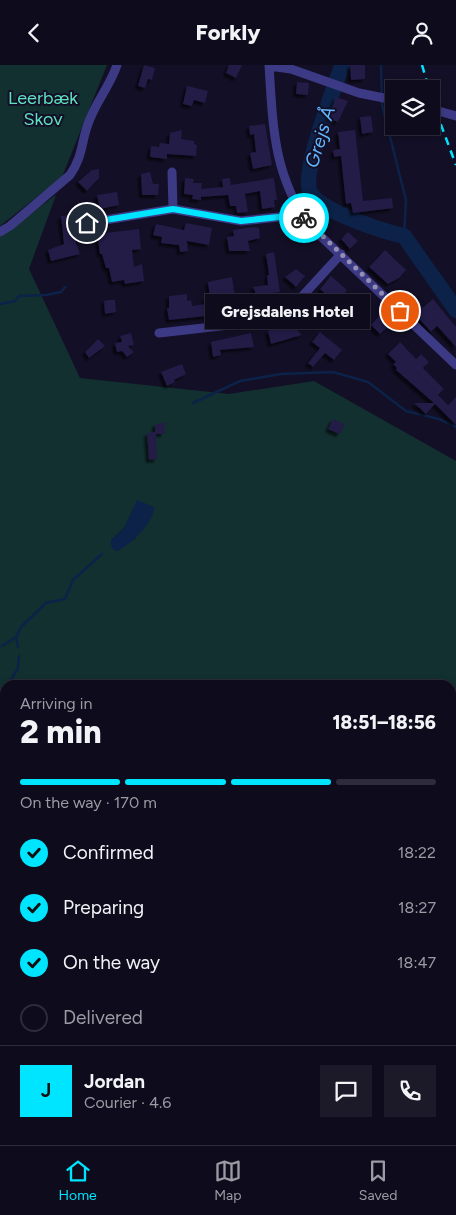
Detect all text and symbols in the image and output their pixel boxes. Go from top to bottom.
icon: back [20,19,48,47]
text: Forkly [196,19,260,46]
icon: person [408,19,436,47]
map controls [385,80,440,135]
button: layers [385,80,440,135]
park label: Leerbæk Skov [8,87,78,130]
water label: Grejs Å [300,104,340,170]
courier [279,193,329,243]
pin [66,202,108,244]
icon: bike [290,204,318,232]
icon: home [73,209,101,237]
pin [379,290,421,332]
callout: Grejsdalens Hotel [205,293,370,329]
icon: bag [386,297,414,325]
text: Grejsdalens Hotel [221,302,354,321]
text: Arriving in [20,694,92,713]
text: 18:51–18:56 [332,711,436,734]
text: 2 min [20,713,102,751]
text: On the way · 170 m [20,793,157,812]
icon: check [20,839,48,867]
text: Confirmed [63,841,154,864]
text: 18:22 [398,843,436,862]
icon: check [20,894,48,922]
text: Preparing [63,896,144,919]
text: 18:27 [398,898,436,917]
icon: check [20,949,48,977]
text: On the way [63,951,160,974]
text: 18:47 [397,953,436,972]
text: Delivered [63,1006,143,1029]
button: chat [320,1065,372,1117]
button: phone [384,1065,436,1117]
text: Jordan [84,1070,145,1093]
text: J [41,1079,51,1102]
text: Courier · 4.6 [84,1093,171,1112]
tab: Home [59,1157,97,1204]
tab: Map [214,1157,242,1204]
tab: Saved [359,1157,397,1204]

